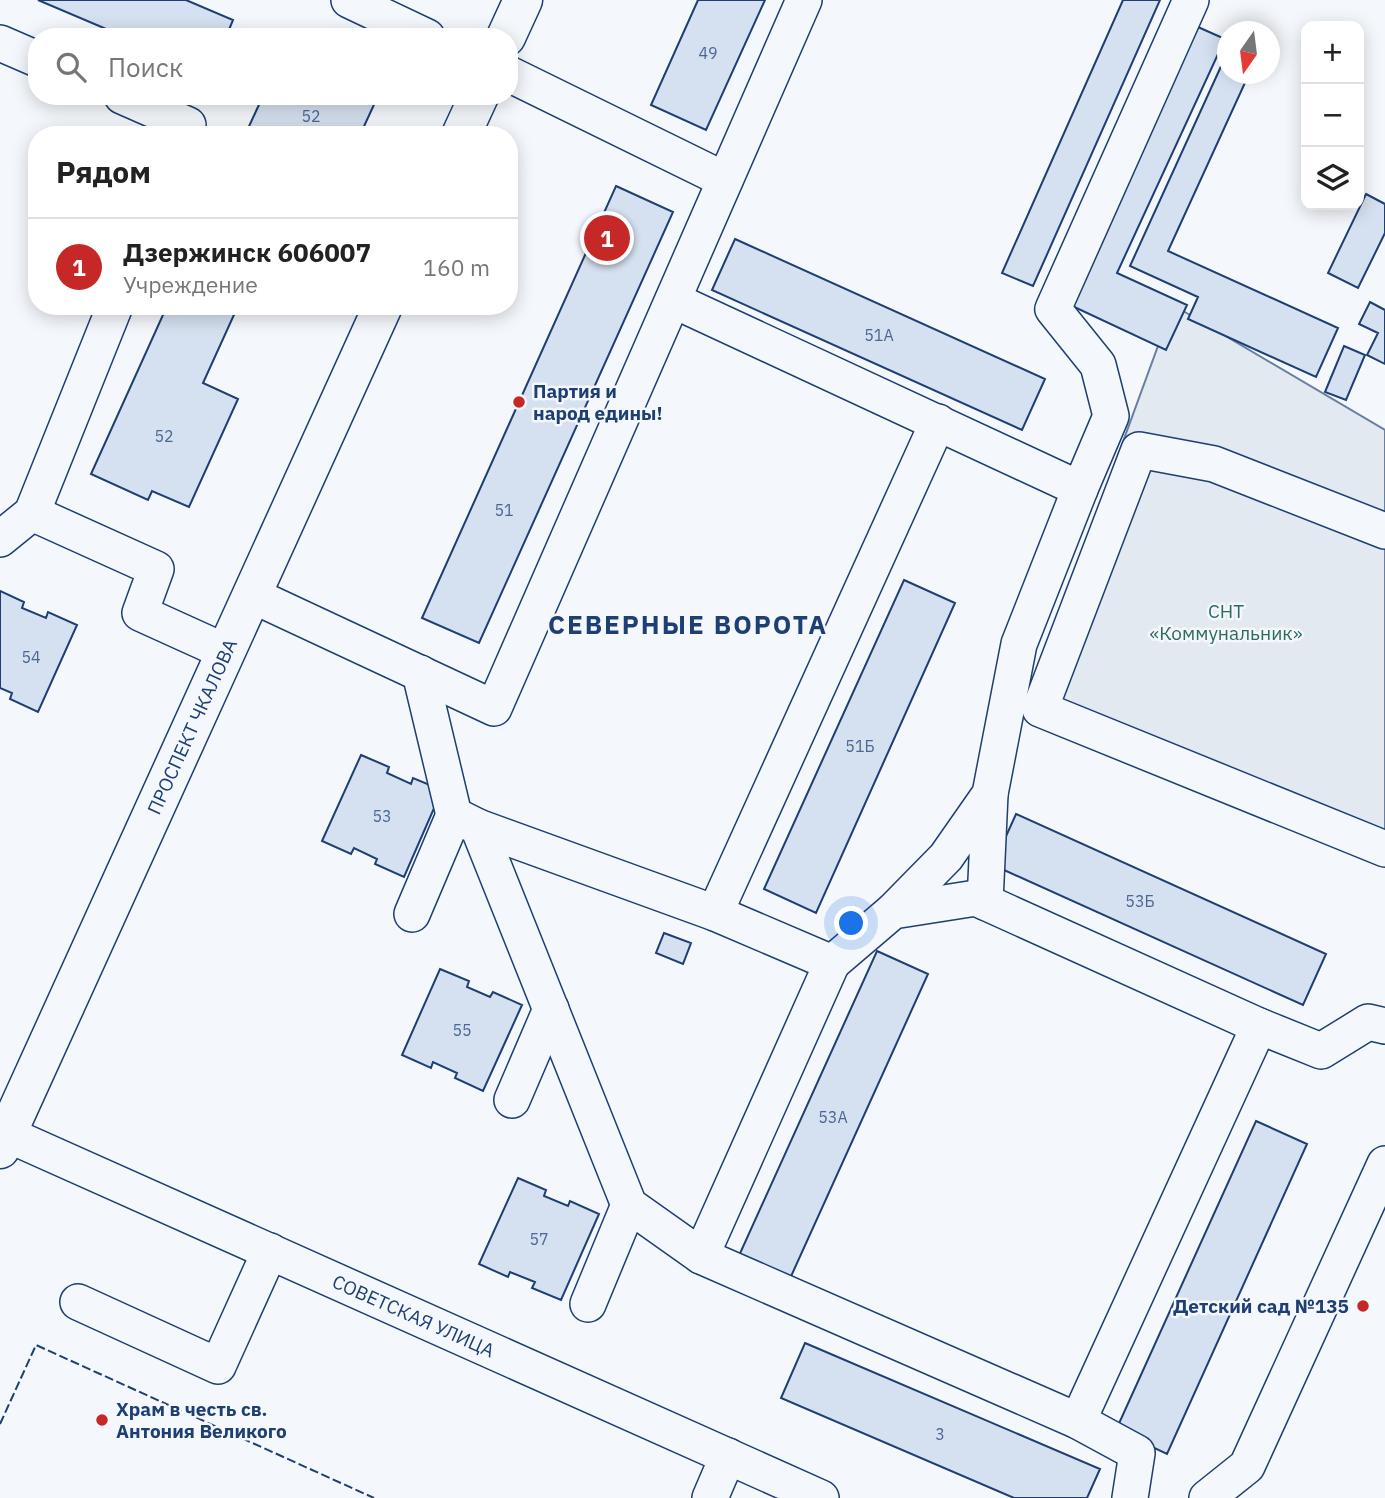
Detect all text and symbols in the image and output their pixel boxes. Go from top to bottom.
north arrow [1217,21,1280,84]
map controls [1301,21,1364,210]
button: + [1301,21,1364,84]
search box [28,28,518,105]
house number: 49 [698,43,718,63]
icon: search [52,48,90,86]
text: Поиск [108,50,183,84]
button: − [1301,84,1364,147]
house number: 52 [301,106,321,126]
button: layers [1301,147,1364,210]
text: Рядом [56,152,151,191]
pin: 1 [584,212,630,264]
text: Дзержинск 606007 [123,235,371,269]
text: 1 [72,252,86,282]
text: 160 m [423,252,490,282]
text: Учреждение [123,269,258,299]
house number: 51А [864,325,894,345]
place label: Партия и народ едины! [533,379,663,425]
marker: Партия и народ едины! [511,394,527,410]
house number: 52 [154,426,174,446]
house number: 51 [494,500,514,520]
park label: СНТ «Коммунальник» [1149,599,1303,645]
district label: СЕВЕРНЫЕ ВОРОТА [548,607,828,641]
street label: ПРОСПЕКТ ЧКАЛОВА [142,635,242,818]
house number: 54 [21,647,41,667]
house number: 51Б [845,736,875,756]
house number: 53 [372,806,392,826]
house number: 53Б [1125,891,1155,911]
your location [834,906,868,940]
house number: 55 [452,1020,472,1040]
house number: 53А [818,1107,848,1127]
house number: 57 [529,1229,549,1249]
street label: СОВЕТСКАЯ УЛИЦА [329,1269,498,1363]
place label: Детский сад №135 [1173,1294,1349,1318]
marker: Детский сад №135 [1355,1298,1371,1314]
place label: Храм в честь св. Антония Великого [116,1397,287,1443]
marker: Храм в честь св. Антония Великого [94,1412,110,1428]
house number: 3 [935,1424,945,1444]

